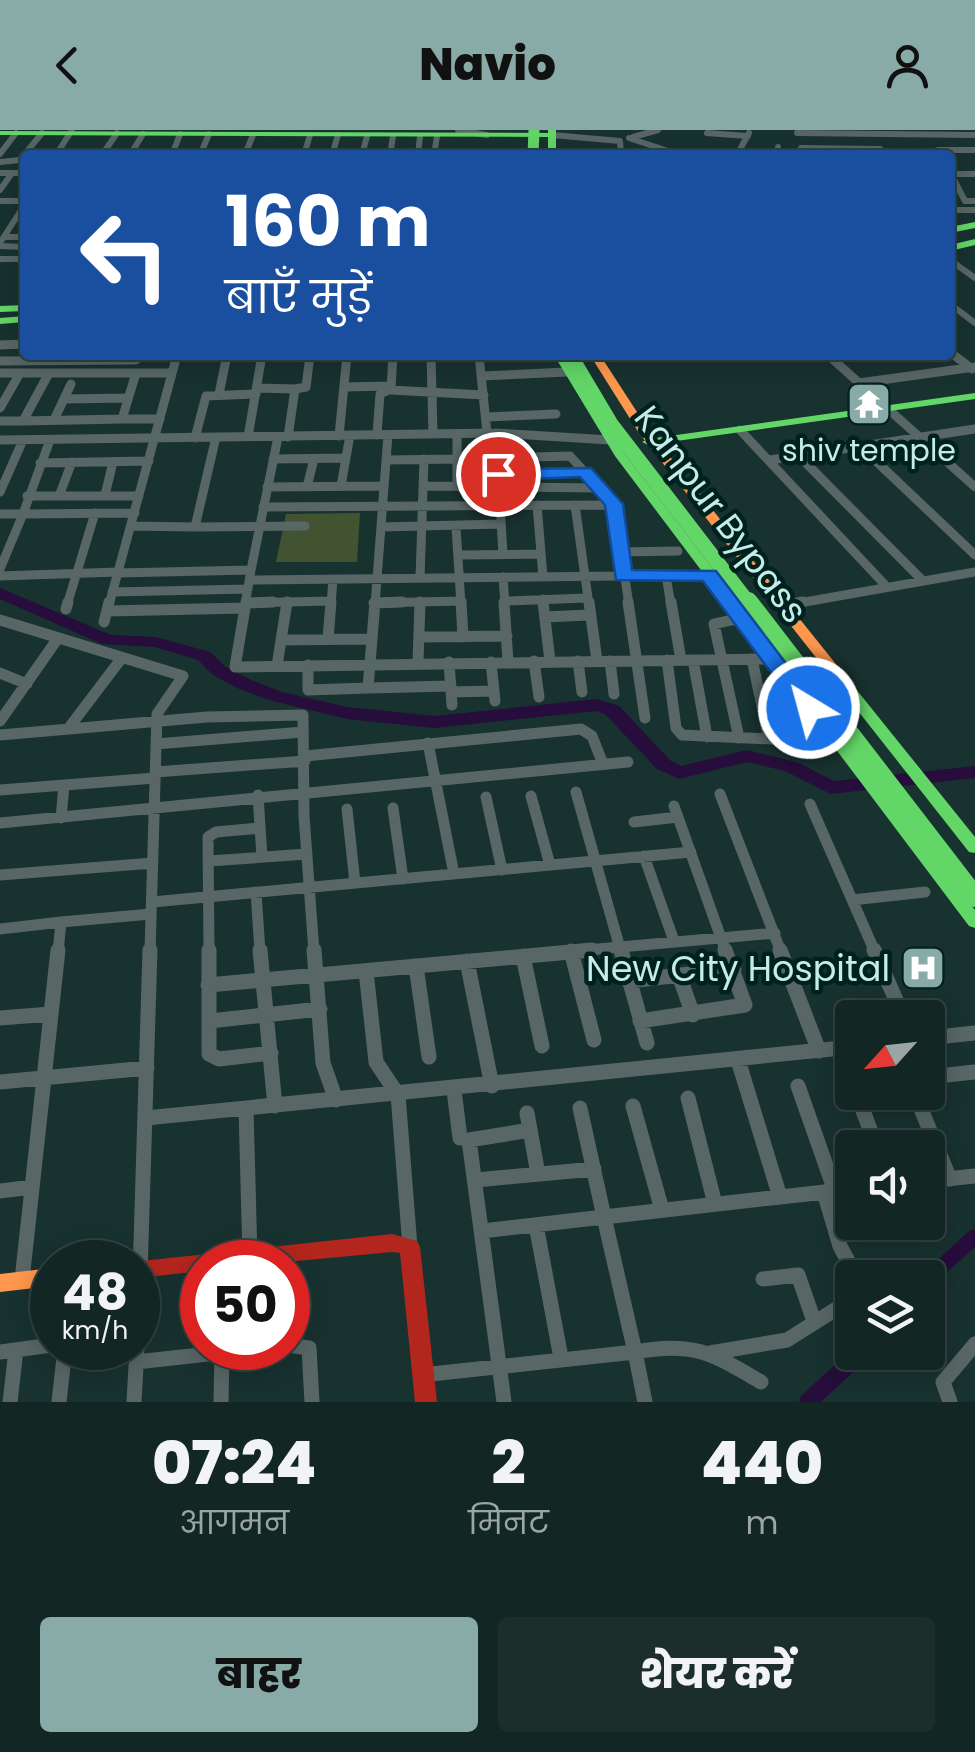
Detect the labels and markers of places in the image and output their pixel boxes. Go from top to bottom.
temple icon: shiv temple [846,381,892,427]
place label: shiv temple [782,429,956,472]
pin [456,432,541,517]
place label: New City Hospital [586,944,890,993]
hospital icon: New City Hospital [900,945,946,991]

